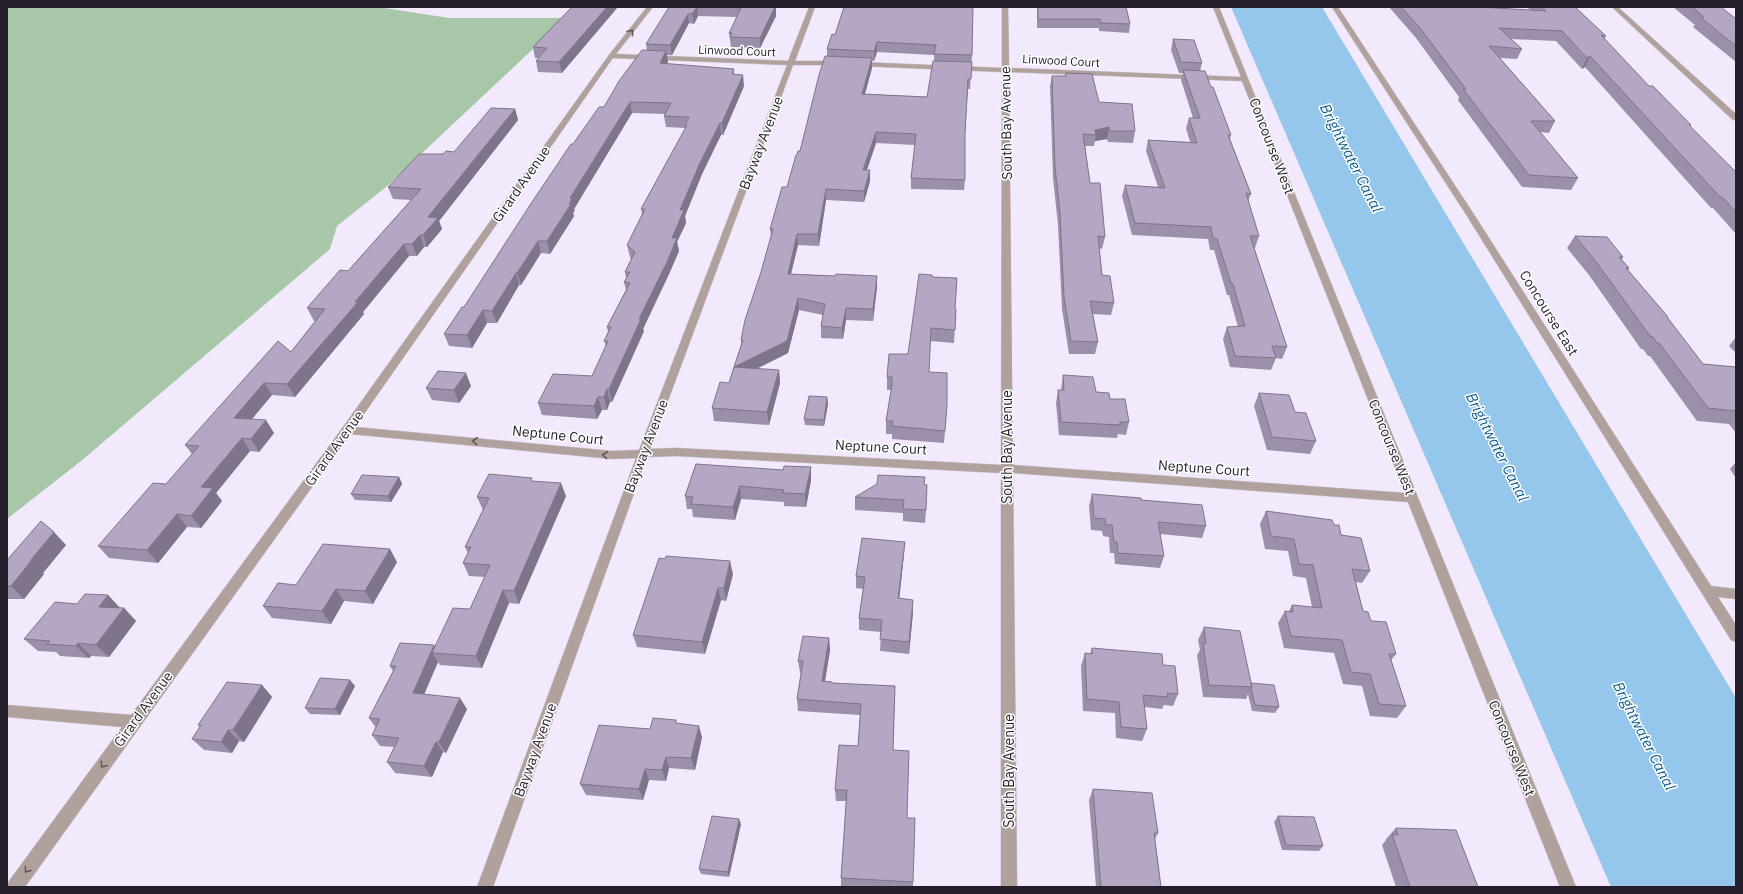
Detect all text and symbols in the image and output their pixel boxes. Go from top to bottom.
one-way arrow [626,29,633,36]
street label: Linwood Court [698,42,776,59]
street label: Linwood Court [1022,51,1100,70]
street label: South Bay Avenue [996,66,1016,180]
street label: Bayway Avenue [735,93,787,192]
street label: Concourse West [1245,95,1299,197]
water label: Brightwater Canal [1316,100,1387,215]
street label: Girard Avenue [488,142,554,226]
street label: Concourse East [1516,267,1582,359]
water label: Brightwater Canal [1462,389,1533,504]
street label: South Bay Avenue [998,390,1016,504]
street label: Bayway Avenue [620,396,672,495]
street label: Concourse West [1365,396,1419,498]
street label: Girard Avenue [301,406,368,489]
street label: Neptune Court [511,421,605,449]
street label: Neptune Court [835,436,927,458]
one-way arrow [472,437,478,446]
one-way arrow [602,450,608,459]
street label: Neptune Court [1157,456,1251,480]
street label: Girard Avenue [110,667,177,750]
water label: Brightwater Canal [1609,678,1680,793]
street label: Concourse West [1485,697,1539,799]
street label: Bayway Avenue [510,700,560,799]
street label: South Bay Avenue [1000,714,1018,828]
one-way arrow [100,761,108,768]
one-way arrow [25,866,32,873]

